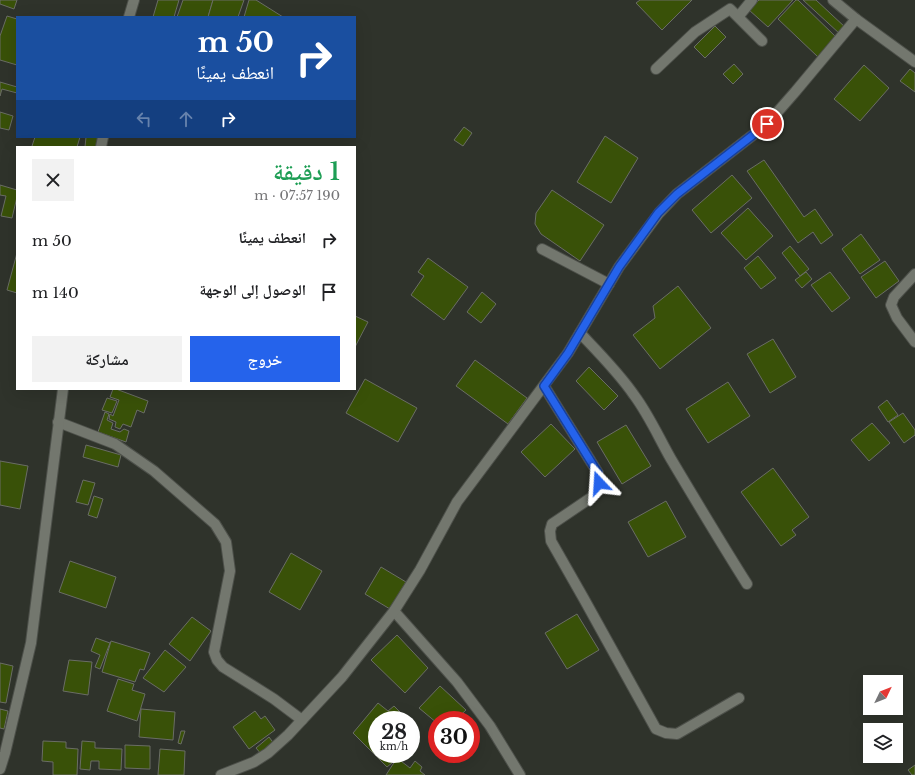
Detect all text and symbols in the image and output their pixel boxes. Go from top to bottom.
text: 50 m [198,25,274,60]
icon: right [288,32,340,84]
text: انعطف يمينًا [196,62,274,84]
pin [750,107,784,141]
icon: left [133,108,155,130]
icon: ahead [175,108,197,130]
icon: right [217,108,239,130]
icon: arrive [756,113,778,135]
text: 1 دقيقة [273,157,340,186]
button: close [32,159,74,201]
text: 190 m · 07:57 [254,187,340,204]
text: انعطف يمينًا [238,228,306,247]
icon: right [318,229,340,251]
text: 50 m [32,231,72,250]
text: الوصول إلى الوجهة [199,280,306,299]
icon: arrive [318,281,340,303]
text: 140 m [32,283,79,302]
button: مشاركة [32,336,182,382]
button: خروج [190,336,340,382]
position arrow [578,462,620,504]
north arrow [863,675,903,715]
map controls [863,675,903,763]
speed limit sign: 30 [428,711,480,763]
text: 28 [381,720,407,744]
button: layers [863,723,903,763]
text: km/h [380,740,408,753]

